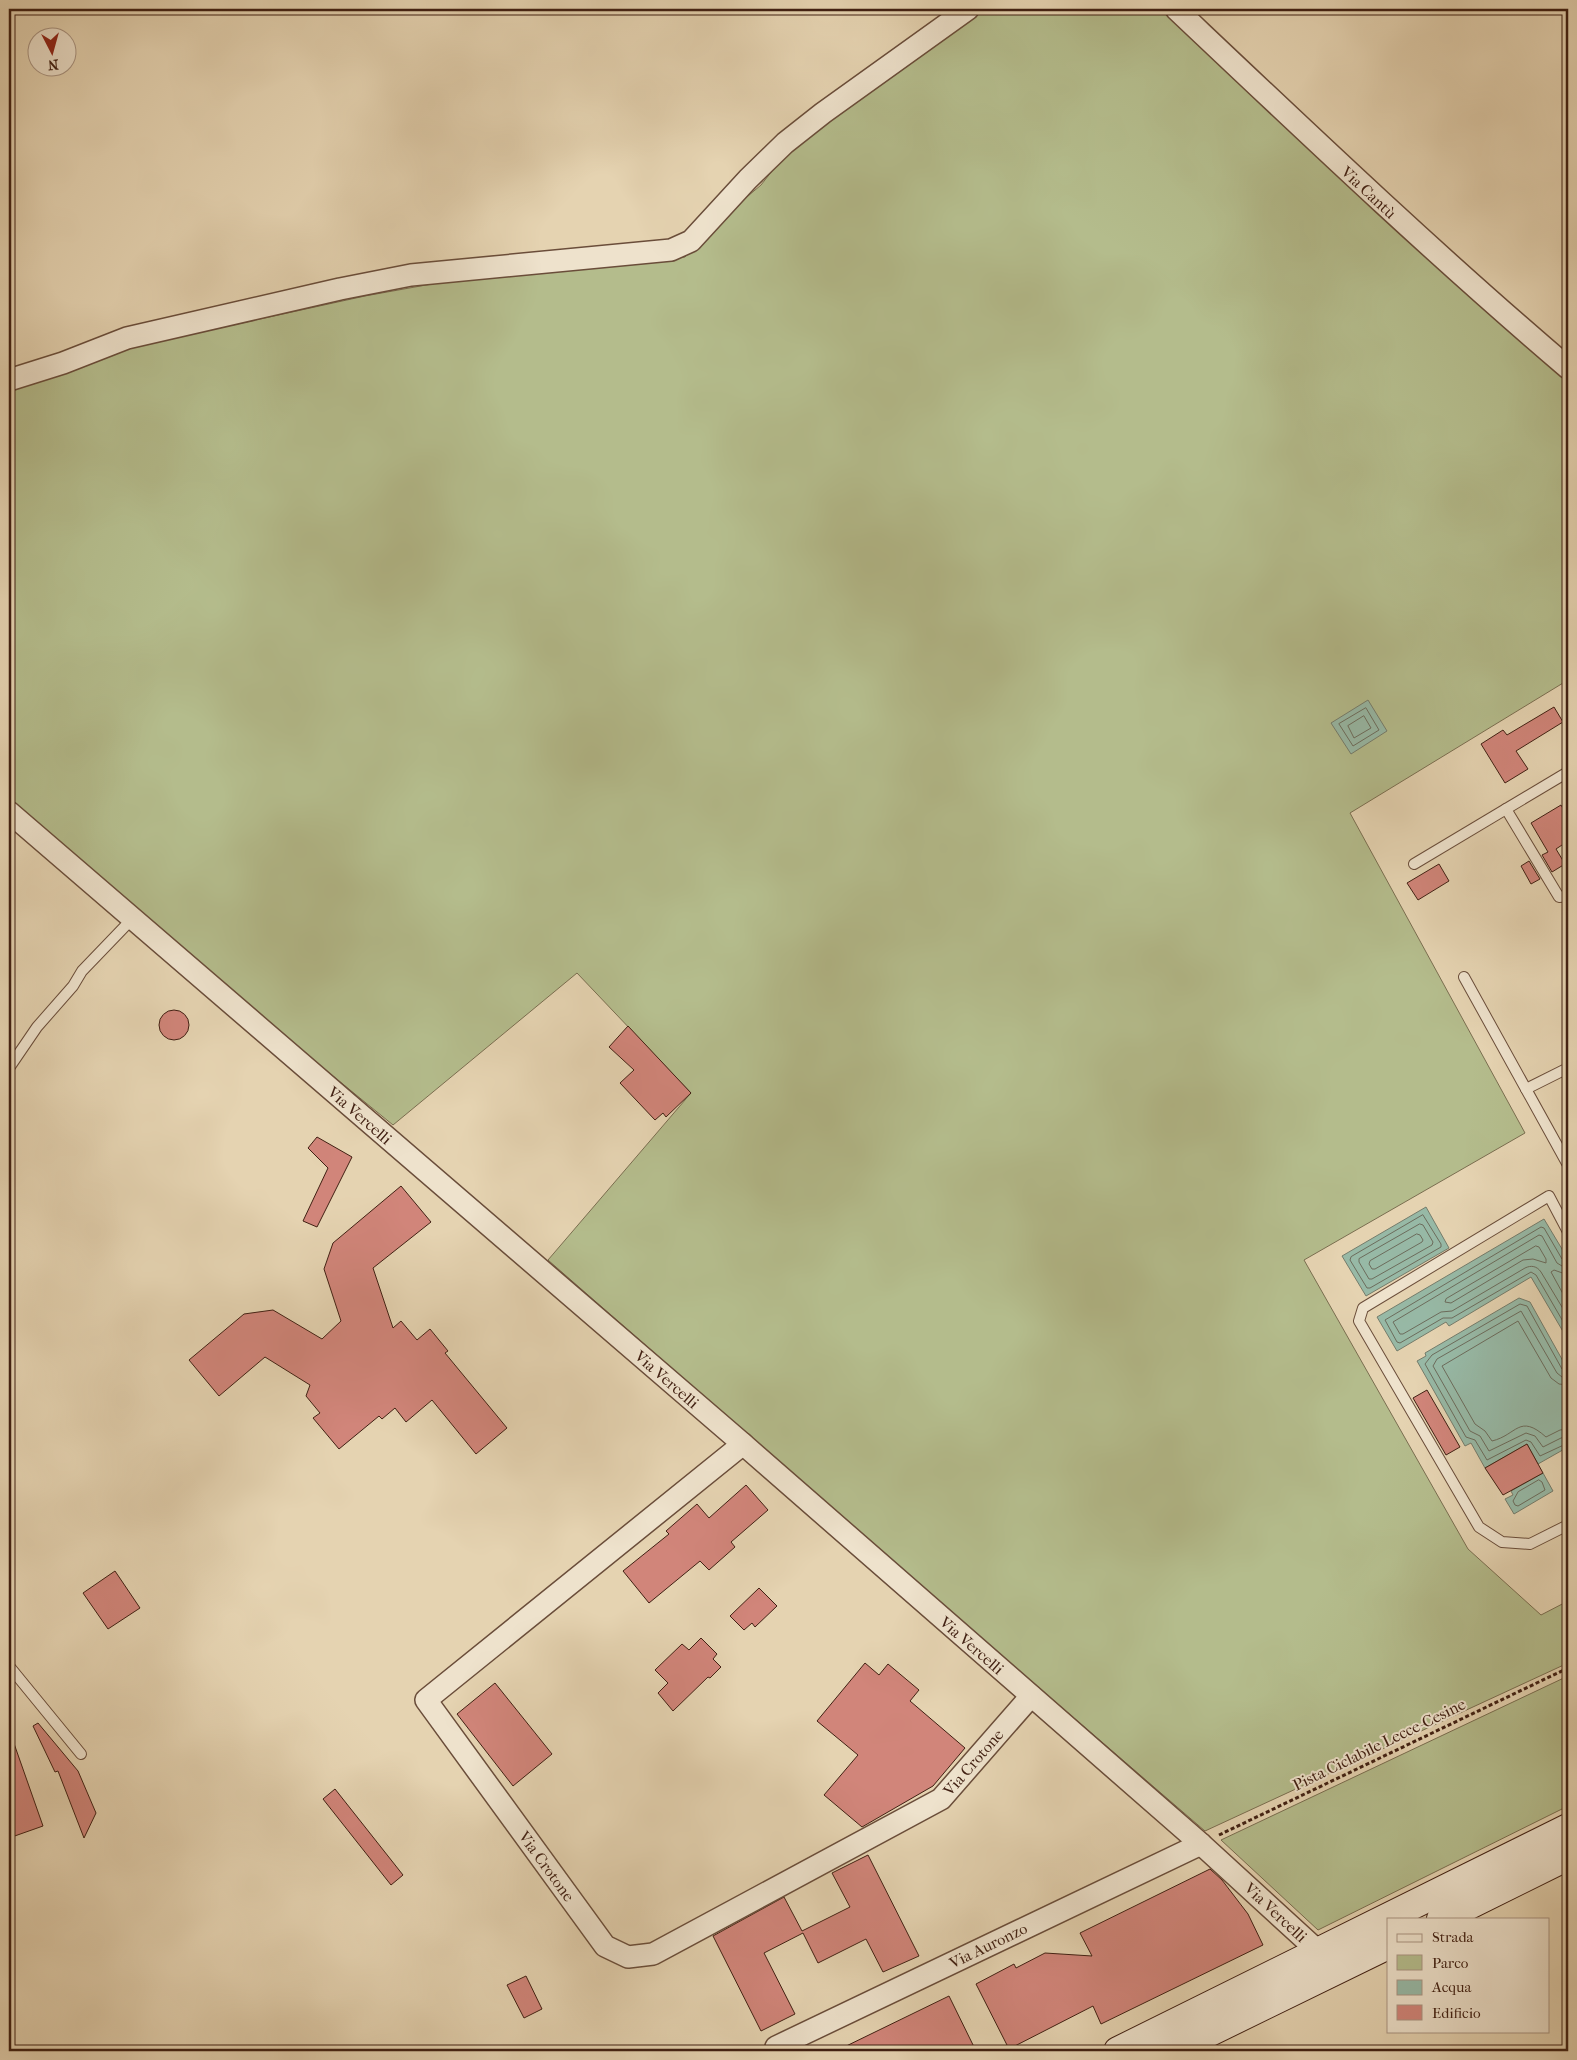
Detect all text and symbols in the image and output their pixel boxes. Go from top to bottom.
north arrow [28,28,78,78]
text: N [47,55,59,73]
street label: Via Cantù [1337,162,1400,223]
street label: Via Vercelli [323,1082,396,1149]
street label: Via Vercelli [630,1346,703,1413]
street label: Via Vercelli [935,1612,1008,1679]
street label: Pista Ciclabile Lecce-Cesine [1290,1694,1469,1795]
street label: Via Crotone [939,1725,1008,1800]
street label: Via Crotone [514,1827,578,1905]
street label: Via Vercelli [1240,1878,1311,1946]
street label: Via Auronzo [945,1918,1030,1973]
legend [1387,1918,1550,2032]
text: Strada [1432,1928,1475,1946]
text: Parco [1432,1954,1469,1972]
text: Acqua [1431,1978,1473,1996]
text: Edificio [1432,2004,1481,2022]

